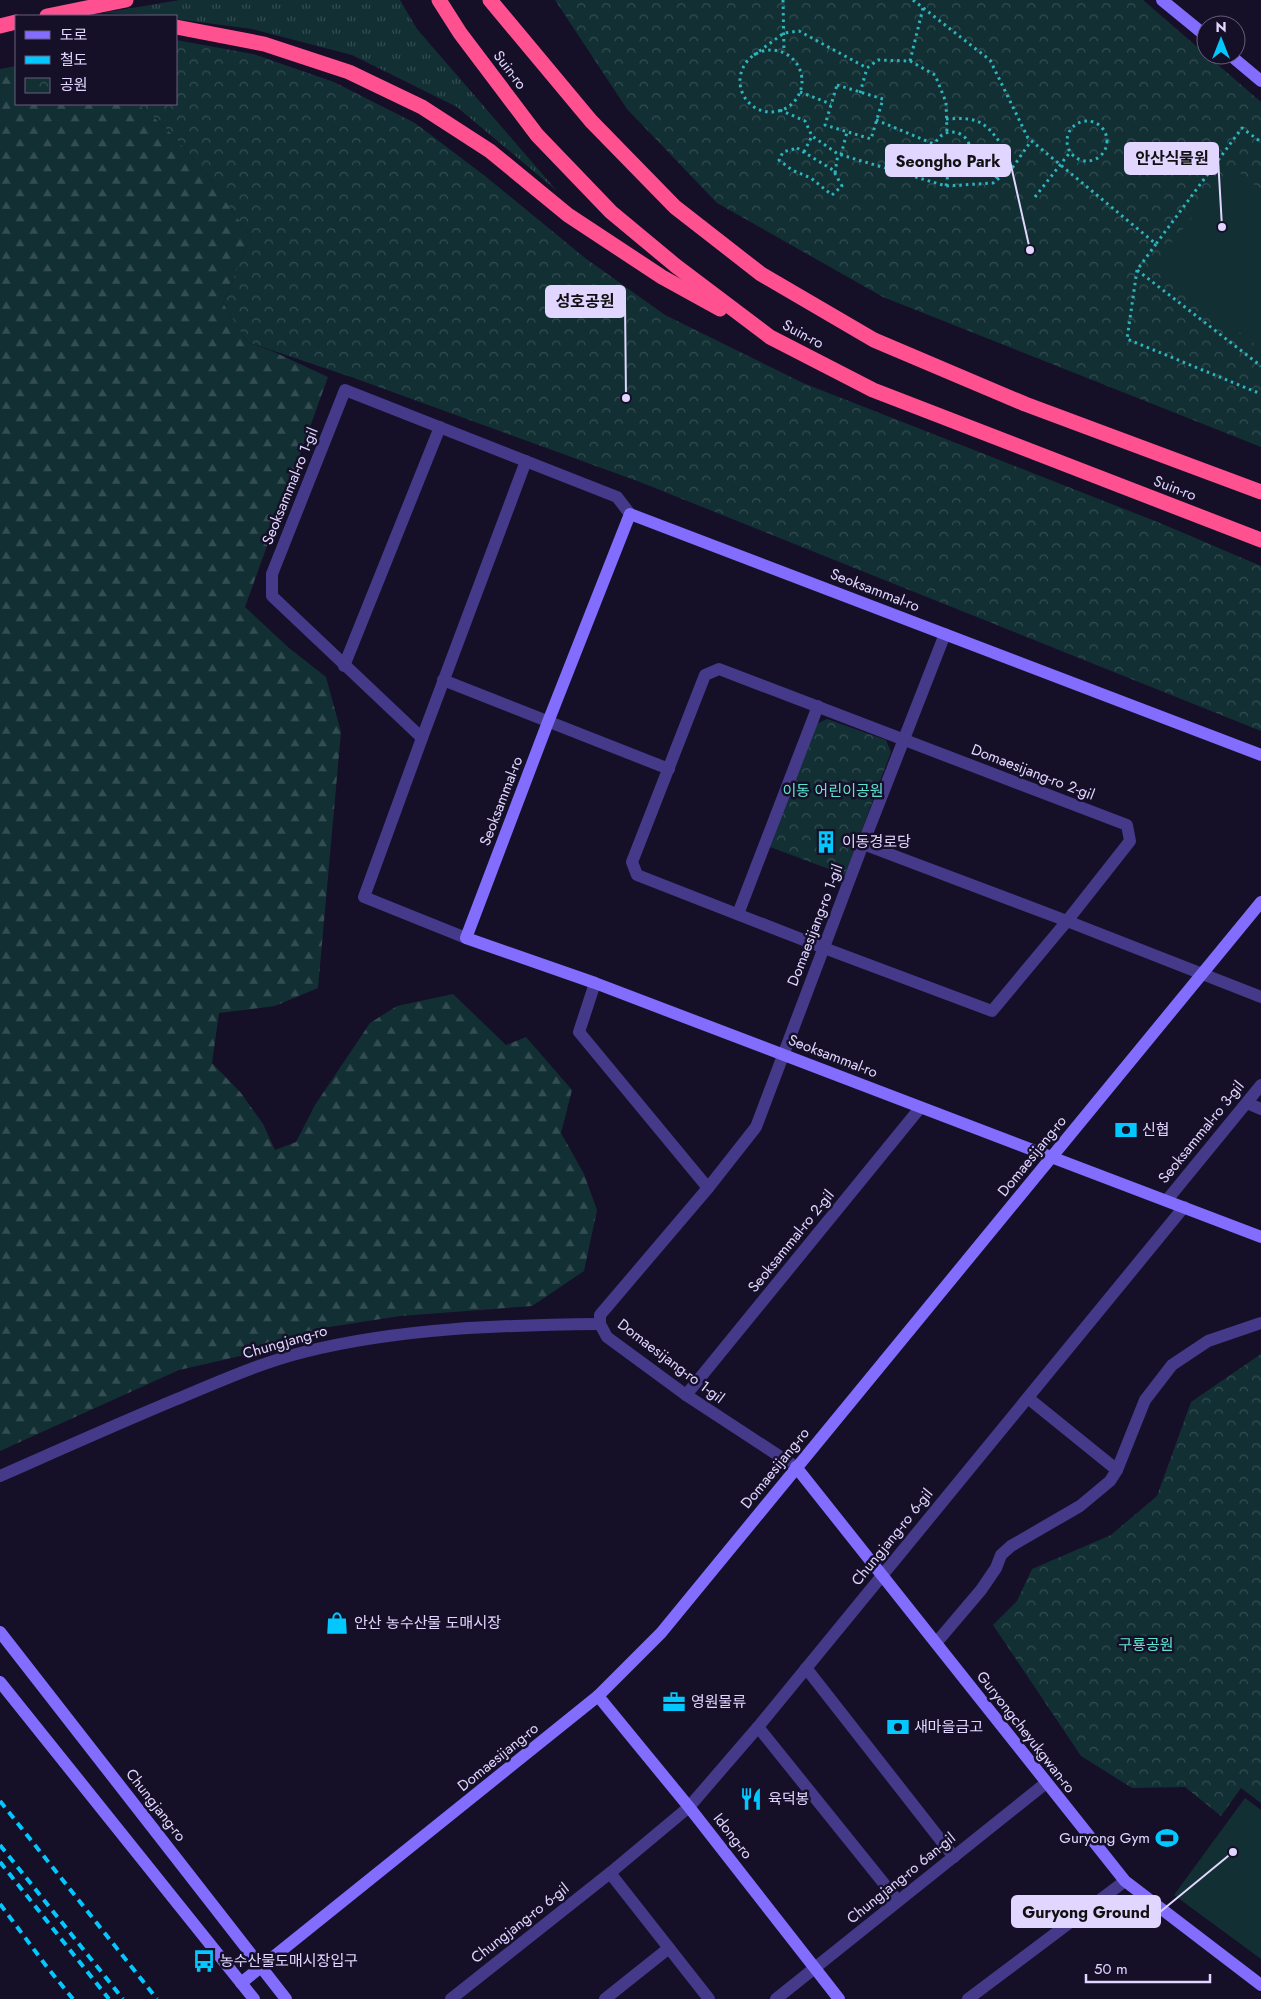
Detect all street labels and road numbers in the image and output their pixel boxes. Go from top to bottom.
street label: Suin-ro [488,46,532,94]
street label: Suin-ro [778,314,828,354]
street label: Seoksammal-ro 1-gil [256,424,324,548]
street label: Suin-ro [1150,470,1200,506]
street label: Seoksammal-ro [827,563,923,617]
street label: Domaesijang-ro 2-gil [968,738,1098,806]
street label: Seoksammal-ro [474,753,528,849]
street label: Domaesijang-ro 1-gil [782,861,848,989]
street label: Seoksammal-ro [785,1029,881,1083]
street label: Seoksammal-ro 3-gil [1153,1076,1249,1188]
street label: Domaesijang-ro [992,1111,1072,1201]
street label: Seoksammal-ro 2-gil [743,1185,839,1297]
street label: Domaesijang-ro 1-gil [613,1313,729,1409]
street label: Chungjang-ro [240,1319,330,1365]
street label: Domaesijang-ro [735,1423,815,1513]
street label: Chungjang-ro 6-gil [846,1484,938,1590]
street label: Guryongcheyukgwan-ro [971,1666,1081,1798]
street label: Domaesijang-ro [453,1717,543,1797]
street label: Chungjang-ro [121,1764,191,1846]
street label: Idong-ro [708,1808,758,1864]
street label: Chungjang-ro 6an-gil [842,1827,960,1929]
street label: Chungjang-ro 6-gil [466,1878,574,1968]

